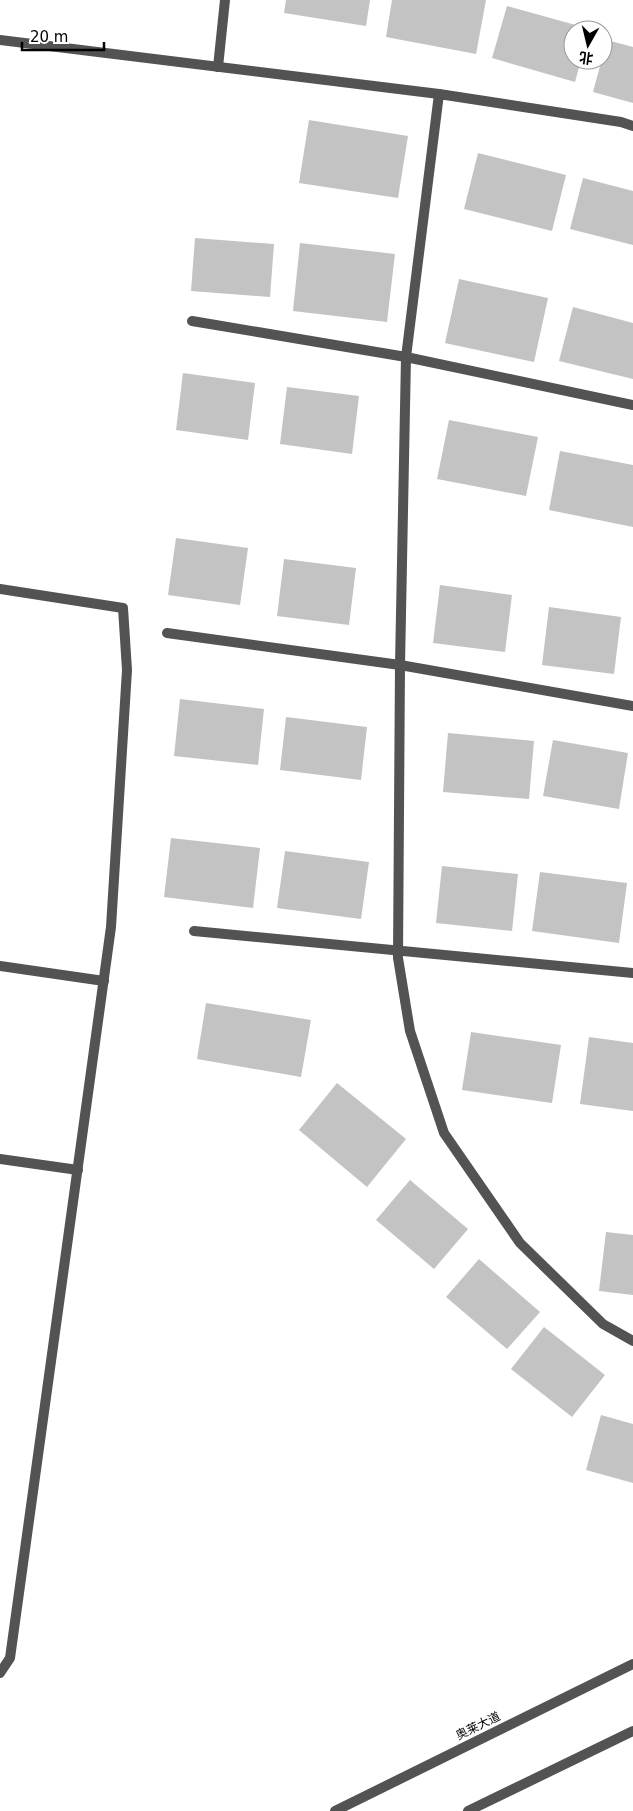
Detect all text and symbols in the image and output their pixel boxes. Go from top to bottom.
scale bar [22,20,105,52]
north arrow [563,20,613,70]
text: 20 m [30,28,68,46]
text: 北 [578,49,594,67]
street label: 奥莱大道 [453,1709,503,1743]

